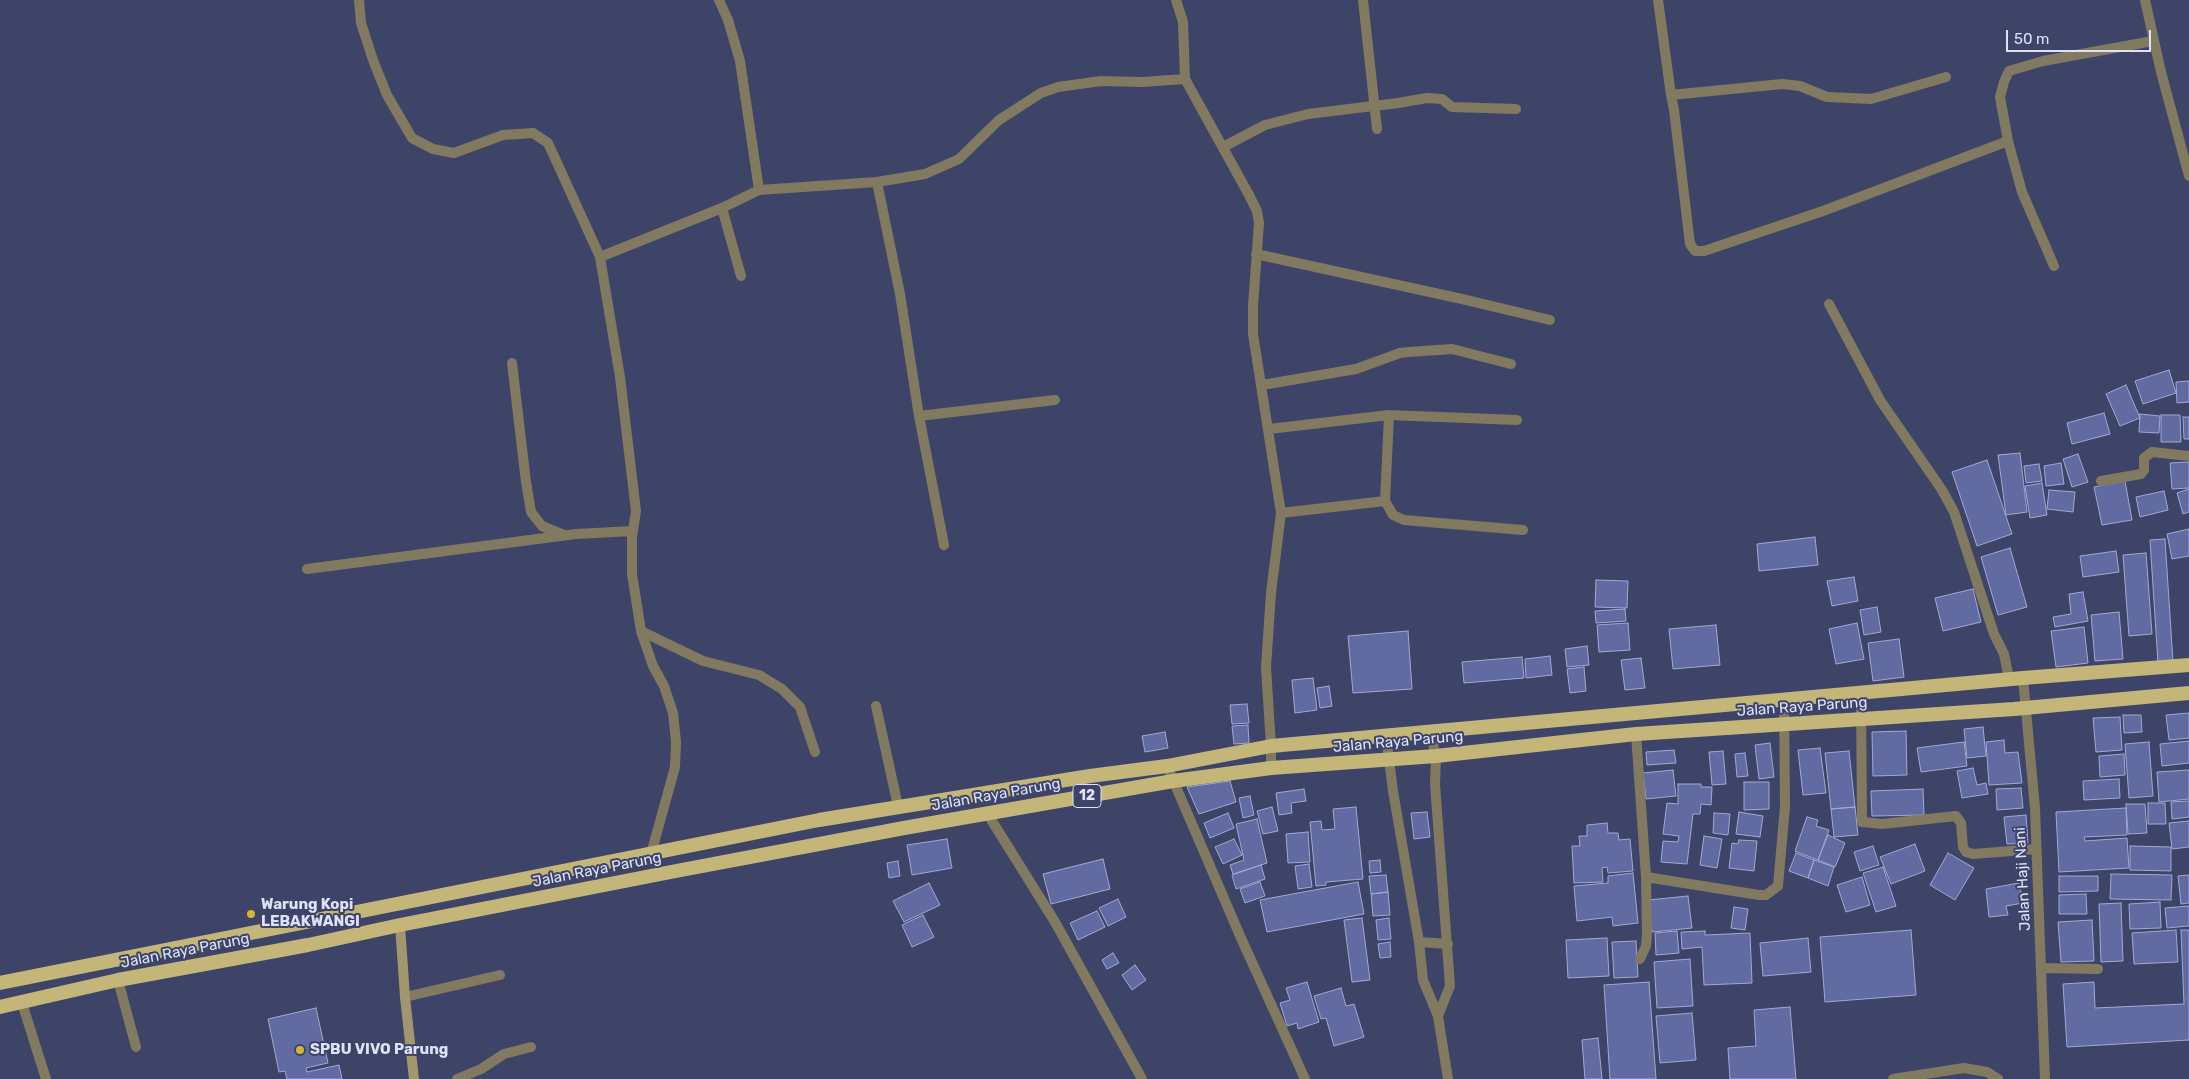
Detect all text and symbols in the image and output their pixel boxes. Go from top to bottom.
scale bar [2009,20,2154,52]
text: 50 m [2014,30,2049,48]
street label: Jalan Raya Parung [1736,693,1868,721]
street label: Jalan Raya Parung [1332,727,1464,757]
street label: Jalan Raya Parung [930,775,1062,815]
road number: 12 [1073,784,1101,808]
street label: Jalan Haji Nani [2011,827,2035,931]
street label: Jalan Raya Parung [531,849,663,891]
place label: Warung Kopi LEBAKWANGI [261,896,360,931]
marker: Warung Kopi LEBAKWANGI [245,908,257,920]
street label: Jalan Raya Parung [119,930,251,972]
place label: SPBU VIVO Parung [310,1041,448,1059]
marker: SPBU VIVO Parung [294,1044,306,1056]

